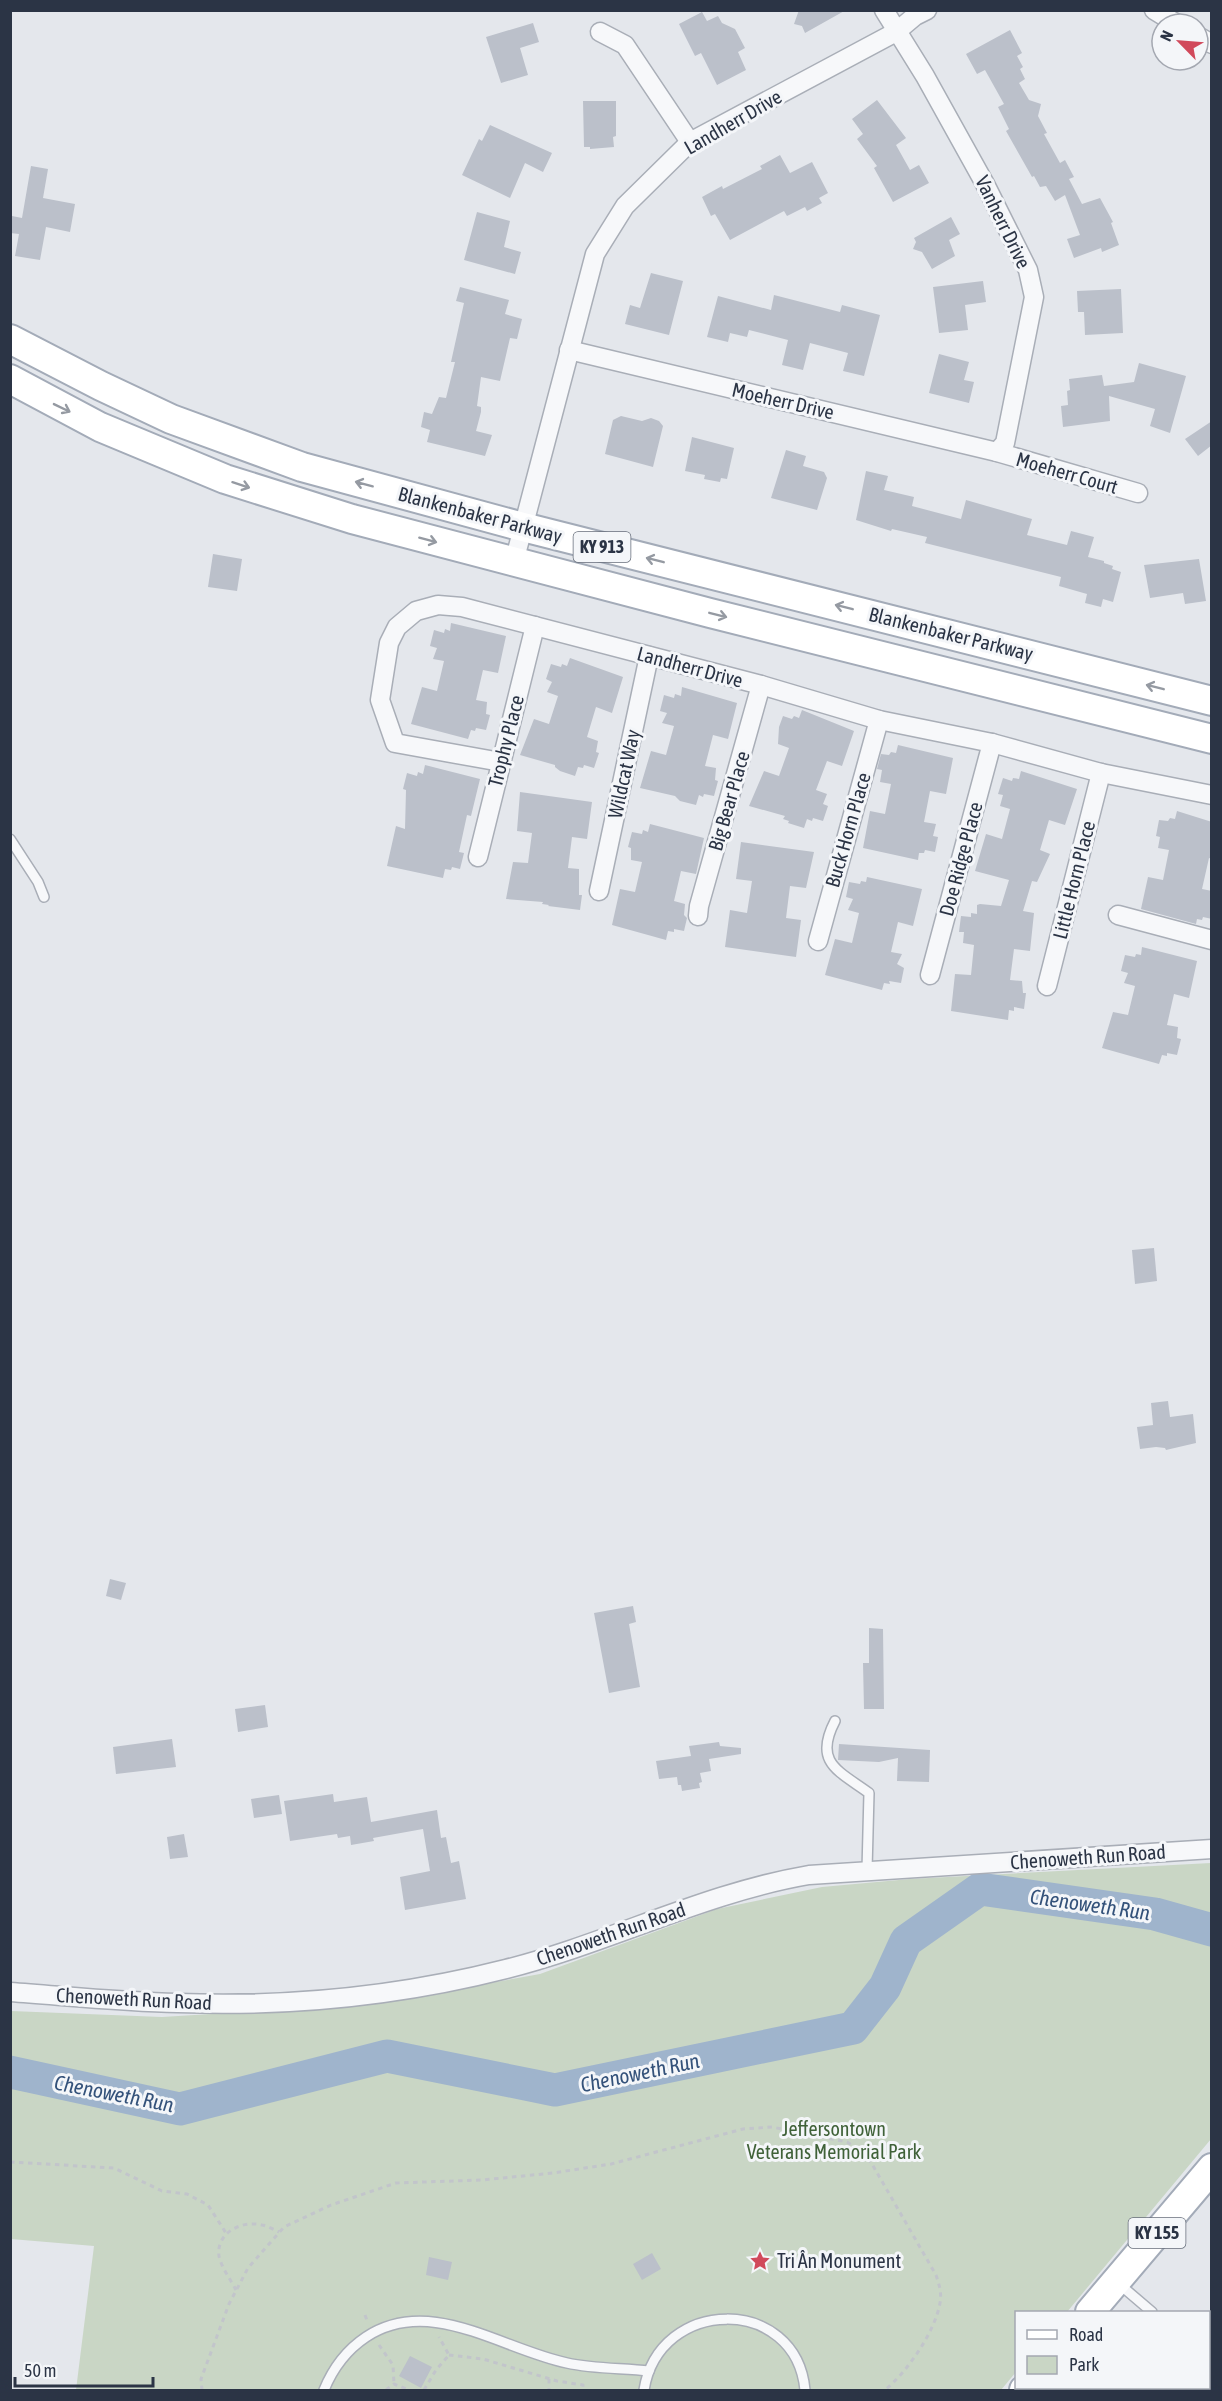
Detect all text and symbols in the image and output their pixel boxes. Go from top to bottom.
north arrow [1150,12,1210,72]
text: N [1156,28,1177,44]
street label: Landherr Drive [680,85,785,159]
street label: Vanherr Drive [971,172,1036,272]
street label: Moeherr Drive [730,378,836,423]
one-way arrow [52,402,70,414]
street label: Moeherr Court [1014,447,1121,498]
one-way arrow [355,478,374,490]
one-way arrow [231,480,250,491]
street label: Blankenbaker Parkway [396,482,565,547]
road number: KY 913 [574,532,630,562]
one-way arrow [418,534,437,546]
one-way arrow [645,553,664,565]
one-way arrow [835,601,854,612]
street label: Blankenbaker Parkway [867,602,1036,665]
one-way arrow [708,609,727,621]
street label: Landherr Drive [635,641,745,692]
one-way arrow [1146,680,1165,692]
street label: Trophy Place [483,693,528,789]
street label: Wildcat Way [603,727,644,820]
street label: Big Bear Place [703,748,754,853]
street label: Buck Horn Place [820,770,875,890]
street label: Doe Ridge Place [934,799,987,919]
street label: Little Horn Place [1048,818,1099,941]
street label: Chenoweth Run Road [1009,1840,1167,1873]
water label: Chenoweth Run [1029,1884,1152,1924]
street label: Chenoweth Run Road [533,1897,688,1970]
street label: Chenoweth Run Road [56,1983,213,2014]
water label: Chenoweth Run [578,2048,701,2096]
water label: Chenoweth Run [53,2070,176,2116]
park label: Jeffersontown Veterans Memorial Park [747,2117,922,2163]
road number: KY 155 [1128,2218,1186,2248]
place icon: Tri Ân Monument [748,2249,772,2273]
place label: Tri Ân Monument [777,2249,901,2272]
legend [1015,2311,1210,2389]
text: Road [1069,2324,1103,2345]
scale bar [15,2350,153,2388]
text: Park [1069,2354,1099,2375]
text: 50 m [24,2360,56,2381]

